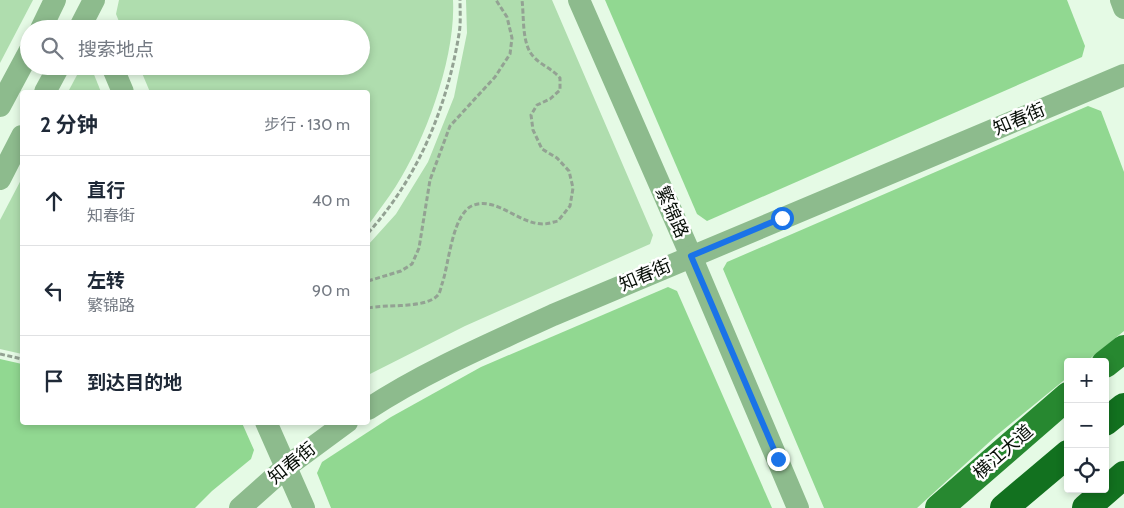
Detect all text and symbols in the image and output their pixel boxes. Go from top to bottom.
search box [20,20,370,75]
icon: search [38,34,66,62]
text: 搜索地点 [78,38,154,61]
street label: 知春街 [990,98,1048,140]
text: 2 分钟 [40,112,98,137]
text: 步行 · 130 m [264,115,350,134]
text: 直行 [87,179,125,202]
street label: 繁锦路 [651,183,693,241]
icon: ahead [40,187,68,215]
text: 40 m [312,191,350,210]
text: 知春街 [87,206,135,225]
route start [771,207,794,230]
street label: 知春街 [616,254,674,296]
text: 左转 [87,269,125,292]
icon: left [40,277,68,305]
text: 90 m [312,281,350,300]
text: 繁锦路 [87,296,135,315]
map controls [1064,358,1109,493]
button: + [1064,358,1109,403]
icon: arrive [40,367,68,395]
text: 到达目的地 [87,371,182,394]
button: − [1064,403,1109,448]
street label: 横江大道 [969,420,1037,484]
street label: 知春街 [264,437,320,489]
route end [767,448,790,471]
button: locate [1064,448,1109,493]

